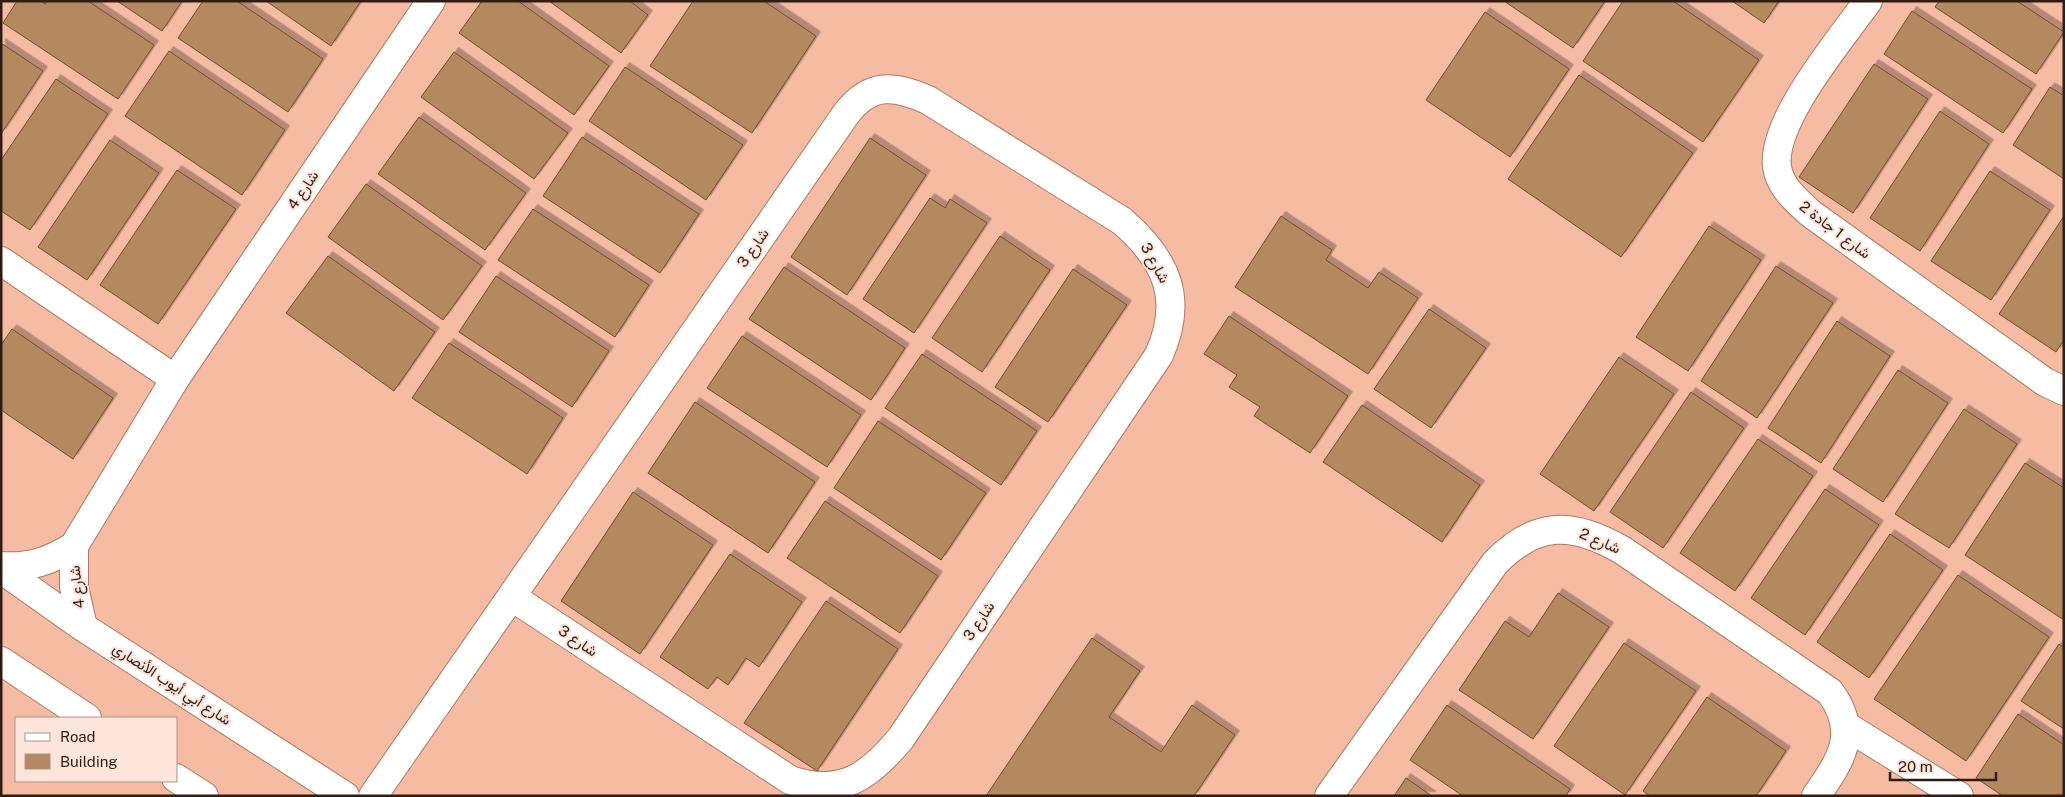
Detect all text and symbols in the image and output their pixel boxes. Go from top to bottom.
street label: شارع 4 [283,167,324,214]
street label: شارع 1 جادة 2 [1795,197,1874,264]
street label: شارع 3 [733,225,775,272]
street label: شارع 3 [1135,240,1173,287]
street label: شارع 2 [1576,524,1623,560]
street label: شارع 4 [65,564,91,610]
street label: شارع 3 [959,598,1000,645]
street label: شارع 3 [554,621,601,662]
street label: شارع أبي أيوب الأنصاري [107,639,235,732]
legend [15,717,178,782]
text: Road [60,728,96,745]
scale bar [1890,750,1996,782]
text: Building [60,753,118,770]
text: 20 m [1898,758,1933,775]

